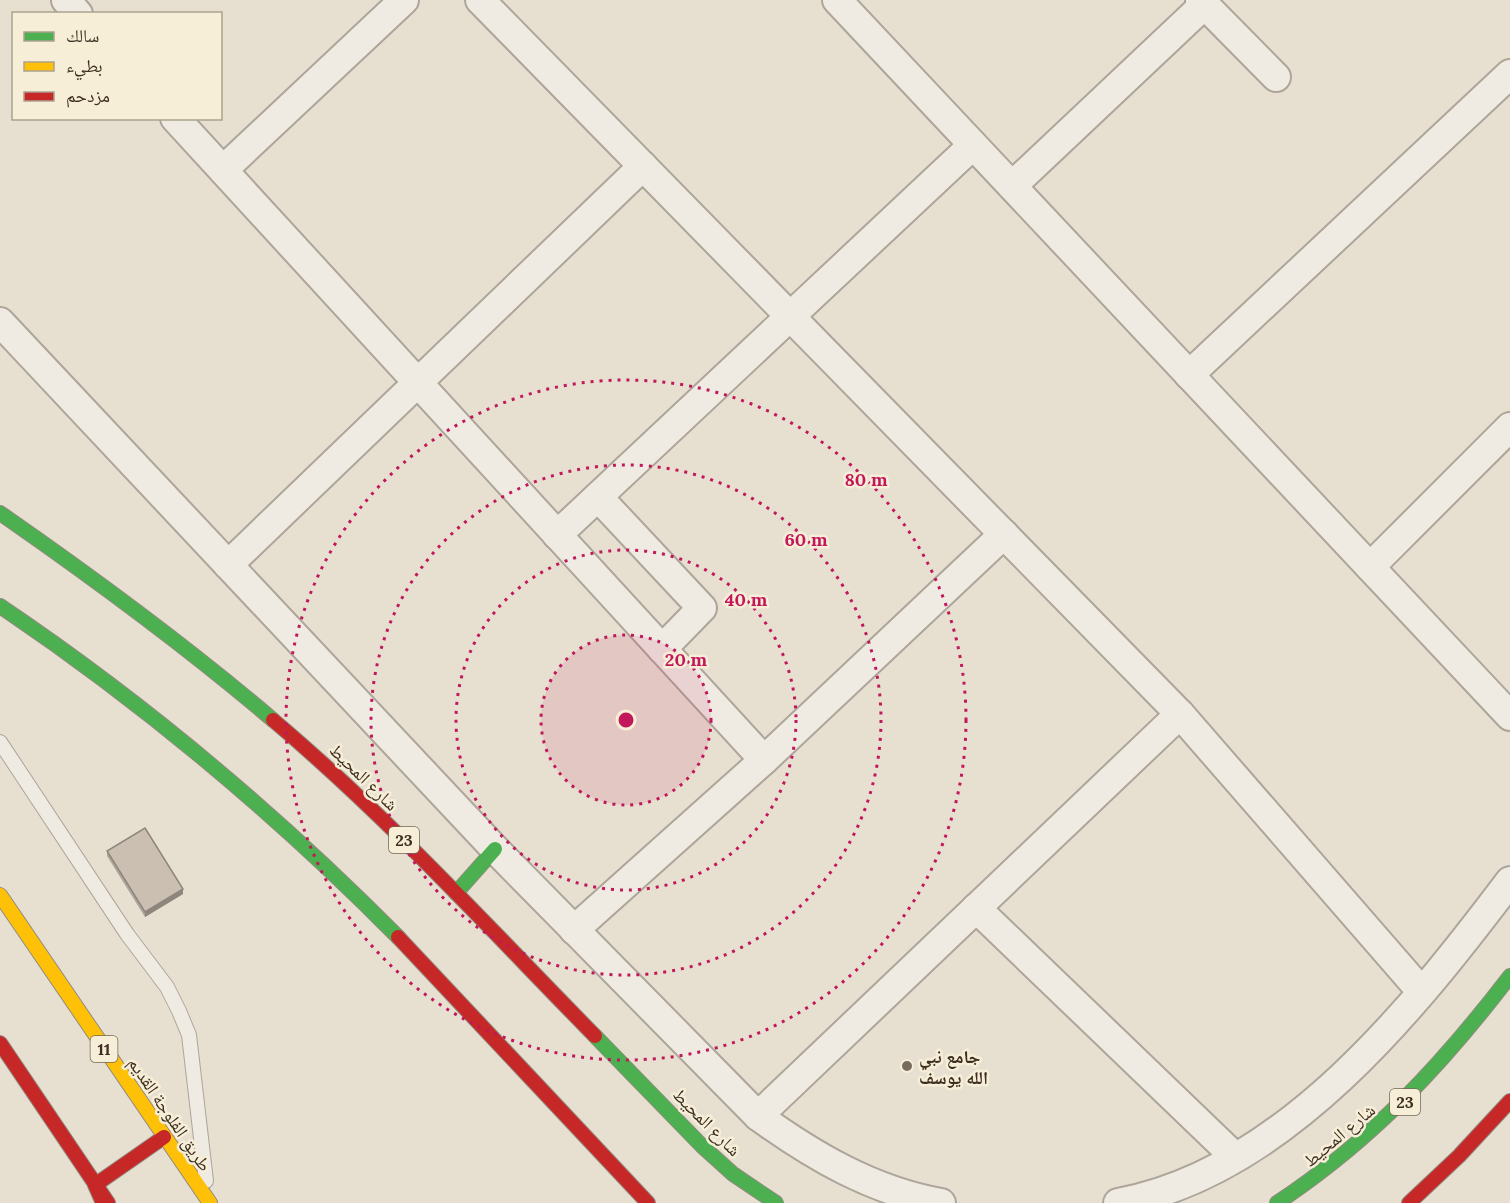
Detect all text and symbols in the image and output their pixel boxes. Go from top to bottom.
legend [12,12,222,120]
text: سالك [66,24,99,47]
text: بطيء [66,54,103,81]
text: مزدحم [66,84,110,108]
text: 80 m [844,468,888,491]
text: 60 m [784,528,828,551]
text: 40 m [725,588,768,611]
text: 20 m [665,648,708,671]
centre of rings [616,710,636,730]
street label: شارع المحيط [325,739,403,815]
road number: 23 [389,827,419,853]
road number: 11 [90,1036,118,1062]
place label: جامع نبي الله يوسف [919,1045,988,1089]
street label: طريق الفلوجة القديم [122,1052,217,1176]
marker: جامع نبي الله يوسف [900,1059,914,1073]
street label: شارع المحيط [668,1083,746,1161]
road number: 23 [1390,1089,1420,1115]
street label: شارع المحيط [1298,1098,1380,1172]

